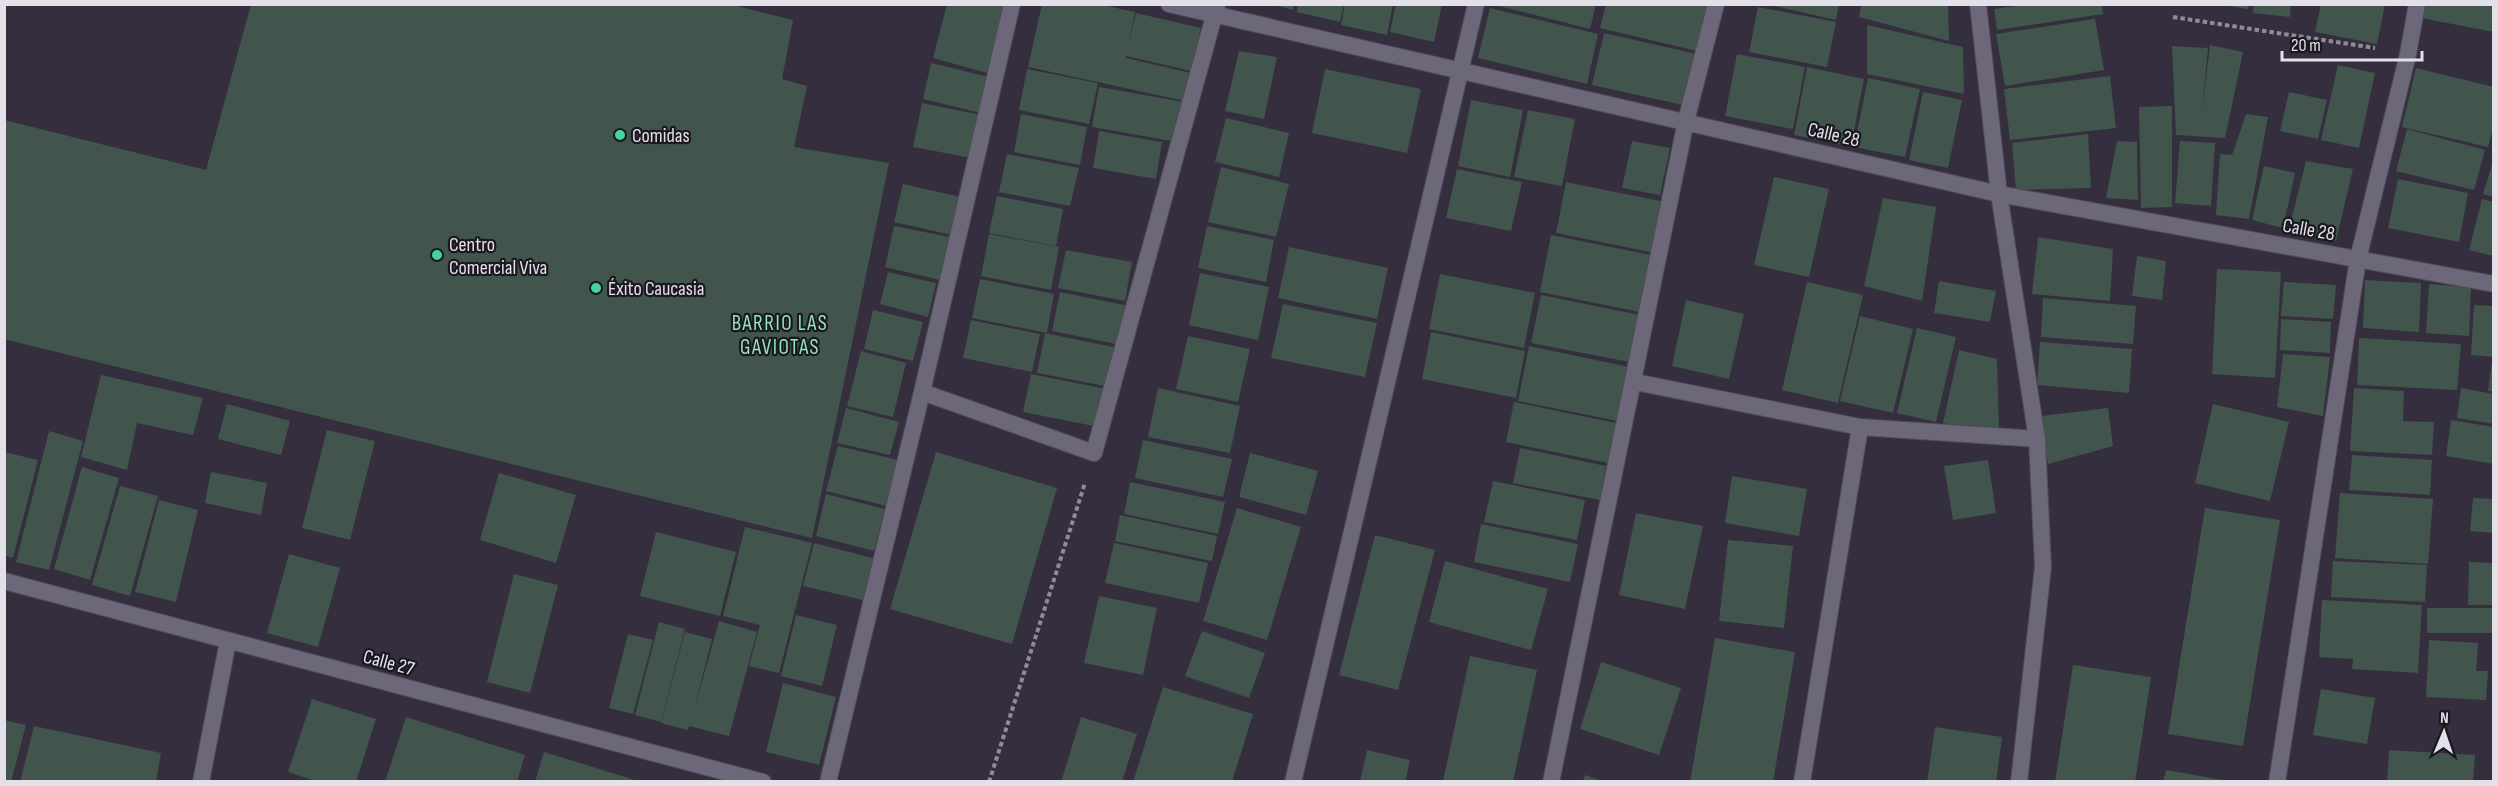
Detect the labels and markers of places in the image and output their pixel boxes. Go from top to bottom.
place label: Comidas [632,124,690,148]
marker: Comidas [613,128,627,142]
place label: Centro Comercial Viva [449,233,547,280]
marker: Centro Comercial Viva [430,248,444,262]
place label: Éxito Caucasia [608,277,704,301]
marker: Éxito Caucasia [589,281,603,295]

